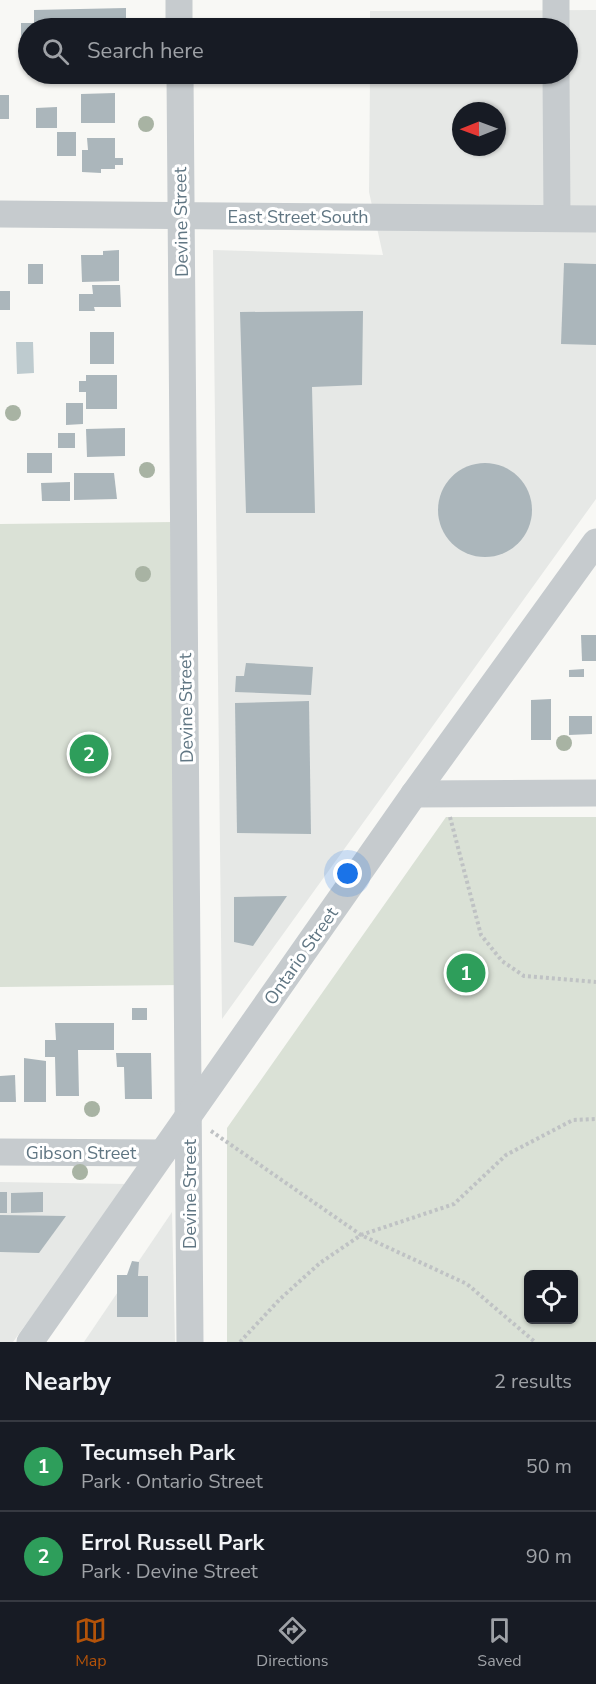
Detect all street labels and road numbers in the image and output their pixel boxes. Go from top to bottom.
street label: Devine Street [168,166,194,277]
street label: East Street South [228,205,368,229]
street label: Devine Street [173,652,199,763]
street label: Ontario Street [258,902,344,1010]
street label: Devine Street [178,1138,202,1249]
street label: Gibson Street [26,1141,137,1165]

